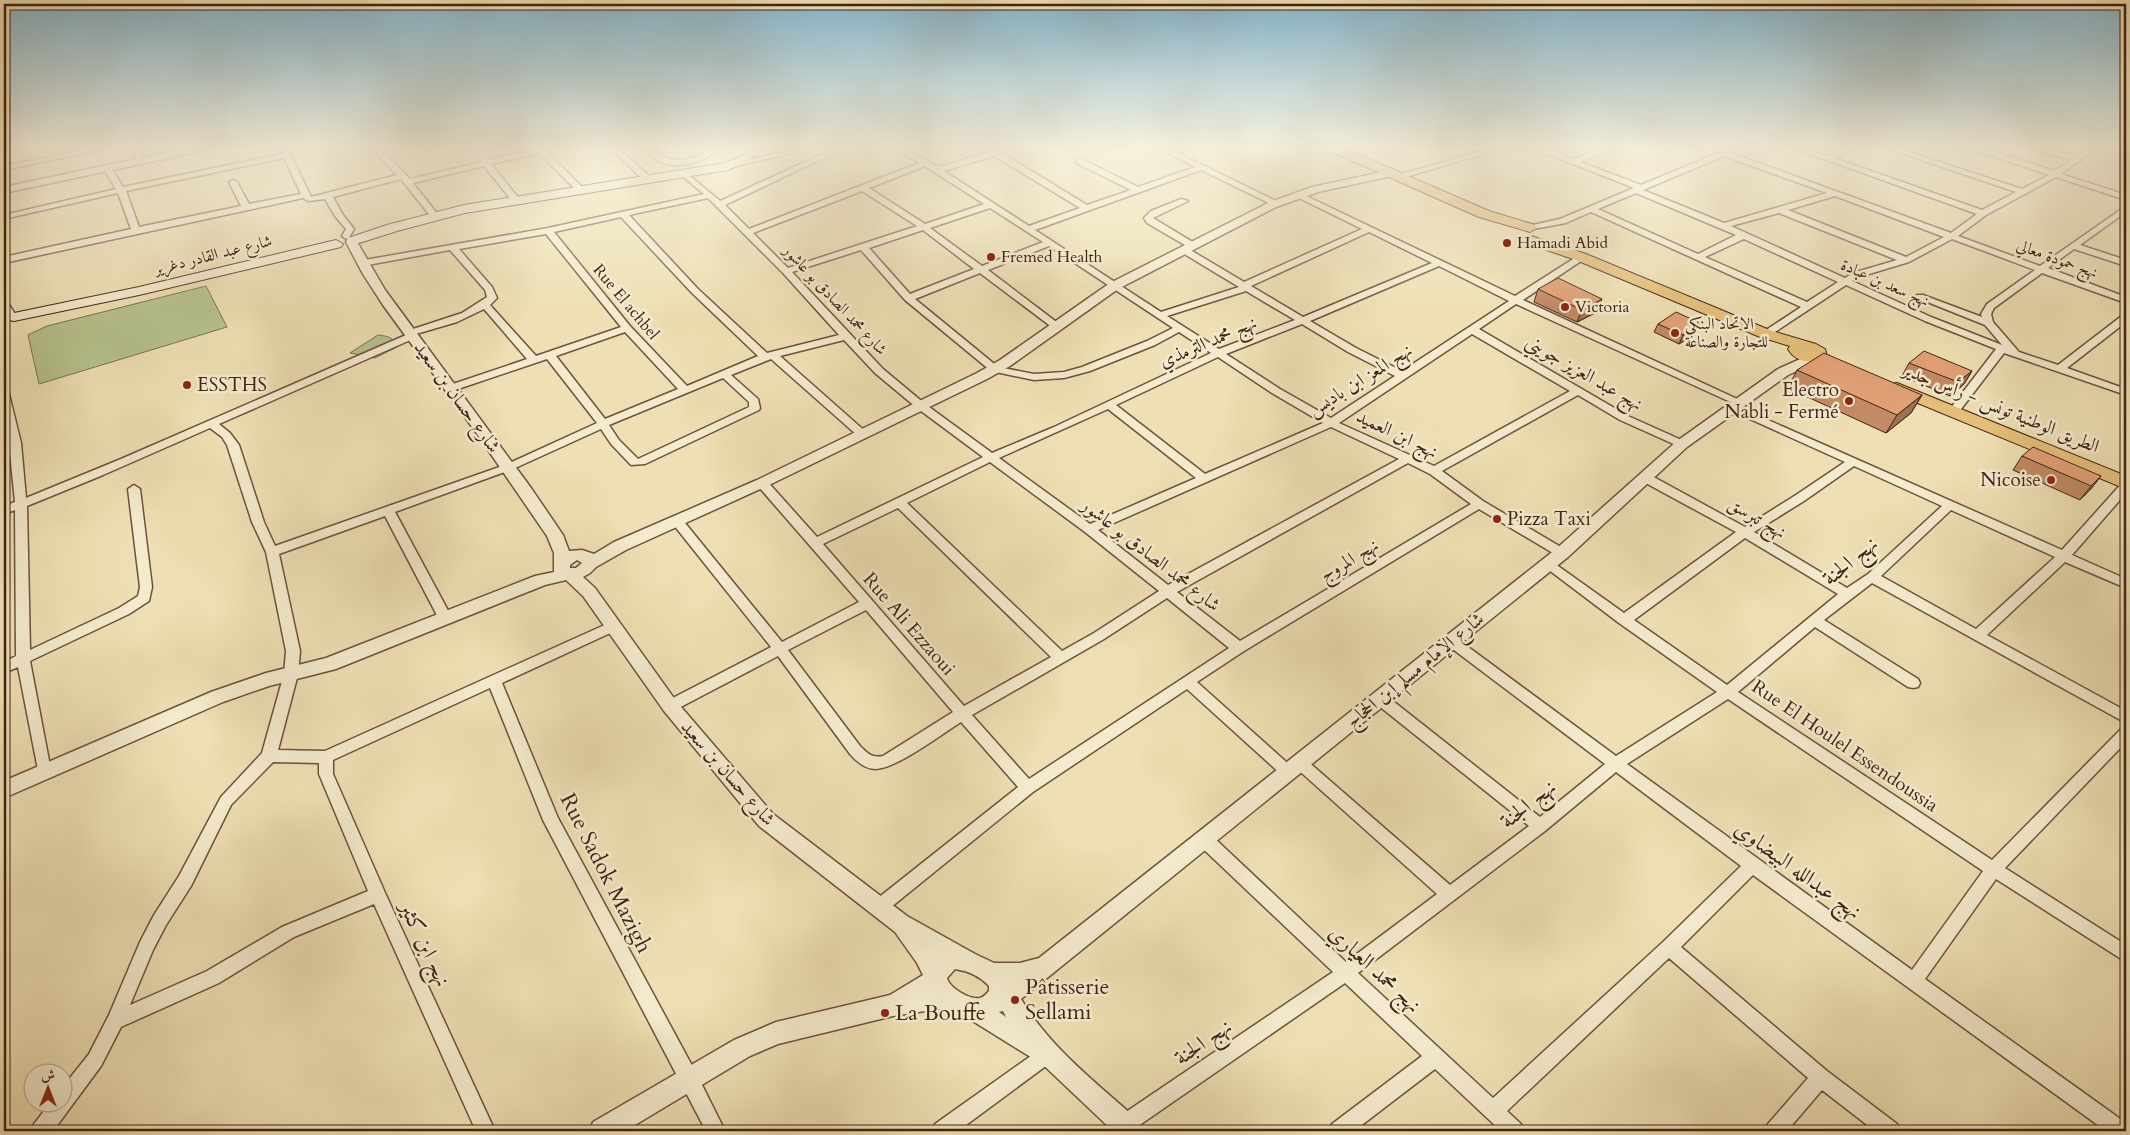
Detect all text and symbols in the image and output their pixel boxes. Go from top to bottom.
street label: شارع عبد القادر دغرير [150,230,275,283]
place label: Hamadi Abid [1517,232,1609,254]
street label: نهج حمودة معالي [2012,234,2101,287]
marker: Hamadi Abid [1501,237,1513,249]
street label: شارع محمد الصادق بو عاشور [775,239,892,361]
place label: Fremed Health [1001,246,1103,268]
marker: Fremed Health [985,251,997,263]
street label: نهج سعد بن عبادة [1836,254,1933,315]
street label: Rue El achbel [588,259,664,345]
place label: Victoria [1575,296,1630,318]
marker: Victoria [1559,301,1571,313]
street label: نهج محمد الترمذي [1155,310,1263,378]
place label: الاتحاد البنكي للتجارة والصناعة [1685,313,1768,353]
marker: الاتحاد البنكي للتجارة والصناعة [1669,327,1681,339]
street label: نهج عبد العزيز جويني [1519,329,1647,421]
street label: شارع حسان بن سعيد [406,336,506,459]
street label: نهج المعز ابن باديس [1303,337,1420,426]
street label: الطريق الوطنية تونس - رأس جدير [1897,356,2103,459]
place label: ESSTHS [197,372,267,398]
place label: Electro Nabli - Fermé [1724,377,1839,425]
marker: ESSTHS [181,379,193,391]
marker: Electro Nabli - Fermé [1843,395,1855,407]
street label: نهج ابن العميد [1350,403,1442,468]
place label: Nicoise [1980,467,2041,493]
marker: Nicoise [2045,474,2057,486]
street label: شارع محمد الصادق بو عاشور [1073,491,1226,619]
street label: نهج تبرسق [1721,491,1791,549]
place label: Pizza Taxi [1507,506,1591,532]
marker: Pizza Taxi [1491,513,1503,525]
street label: نهج الجنة [1816,529,1887,596]
street label: نهج المروج [1314,532,1386,591]
street label: Rue Ali Ezzaoui [857,567,961,681]
street label: شارع اﻹمام مسلم إبن الحجاج [1340,606,1493,739]
street label: Rue El Houlel Essendoussia [1747,674,1943,818]
street label: شارع حسان بن سعيد [673,715,781,833]
street label: نهج الجنة [1494,772,1565,839]
street label: Rue Sadok Mazigh [553,788,659,958]
street label: نهج عبدالله البيضاوي [1726,814,1868,930]
street label: نهج ابن كثير [388,895,458,993]
street label: نهج محمد العياري [1319,918,1428,1023]
place label: Pâtisserie Sellami [1025,972,1110,1027]
marker: Pâtisserie Sellami [1009,994,1021,1006]
place label: La Bouffe [895,998,986,1028]
marker: La Bouffe [879,1007,891,1019]
street label: نهج الجنة [1168,1012,1240,1076]
north arrow [22,1062,72,1112]
text: ش [41,1066,55,1085]

